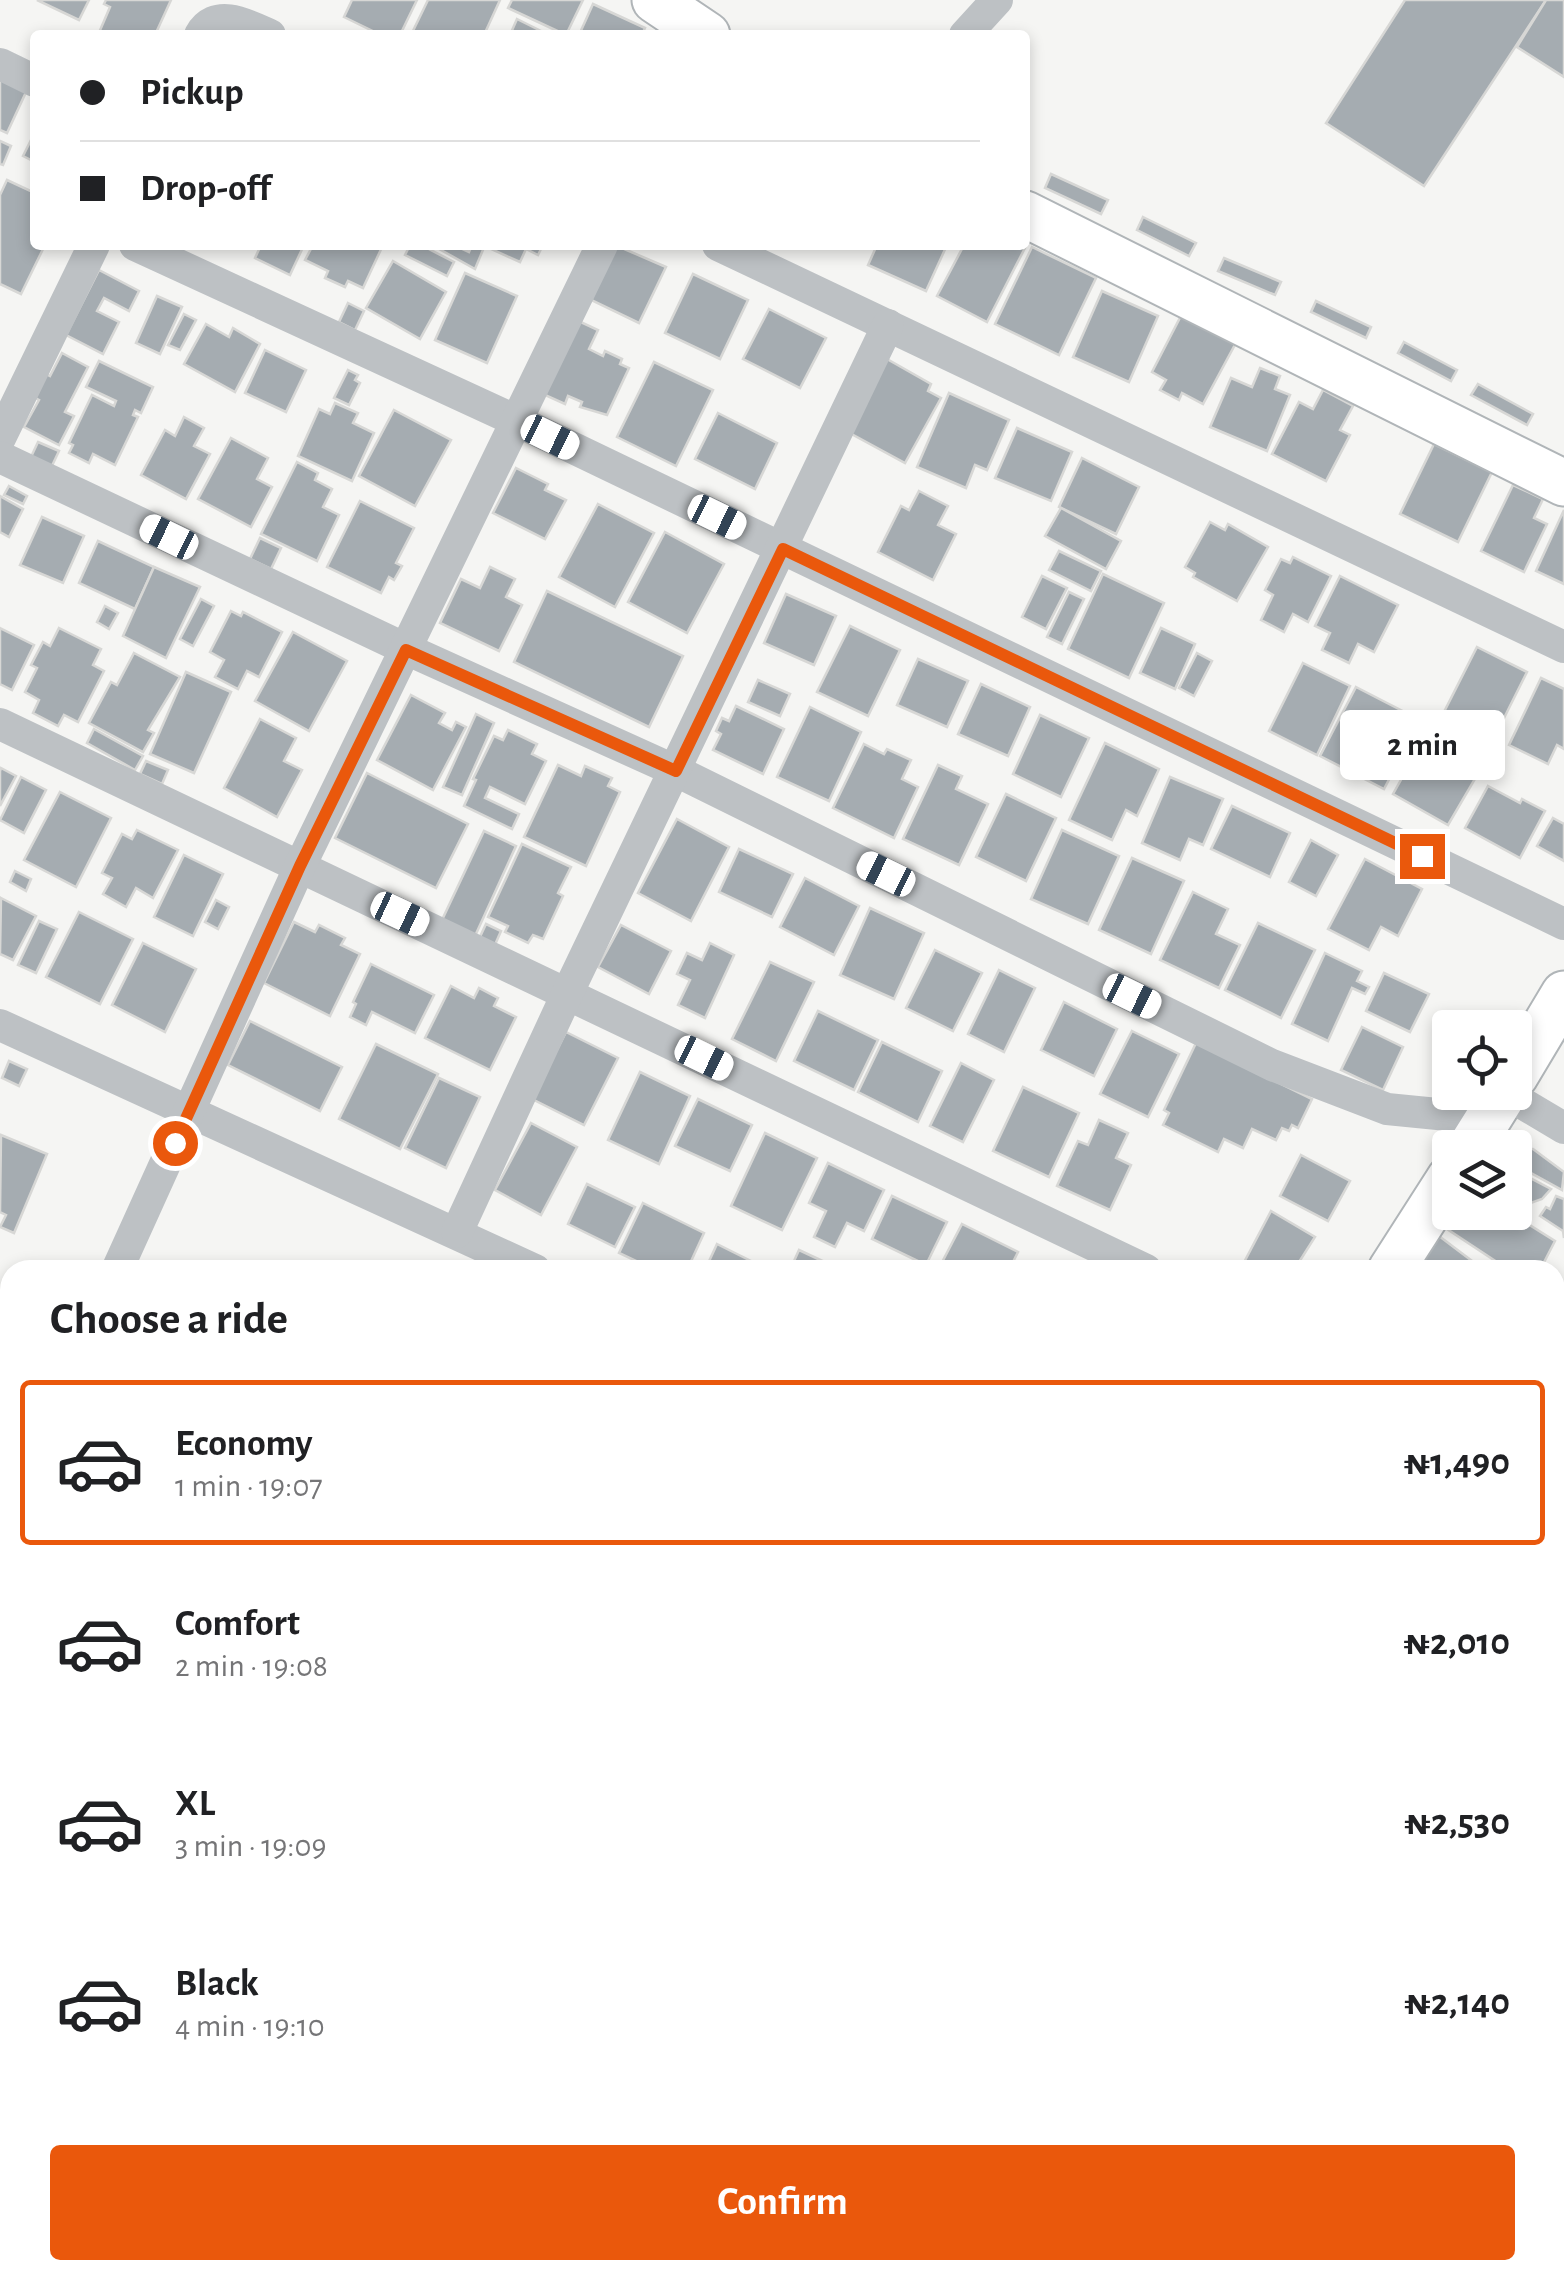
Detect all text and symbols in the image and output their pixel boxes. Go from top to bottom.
text: Pickup [140,74,244,112]
text: Drop-off [140,170,271,208]
car [516,410,584,464]
car [683,490,751,544]
car [135,510,203,564]
callout: 2 min [1340,711,1504,781]
text: 2 min [1387,729,1458,761]
route end [1400,834,1445,879]
car [852,847,920,901]
car [366,888,434,940]
car [1098,969,1166,1023]
map controls [1432,1010,1532,1230]
button: locate [1432,1010,1532,1110]
car [670,1031,738,1085]
route start [153,1121,198,1166]
button: layers [1432,1130,1532,1230]
text: Choose a ride [50,1297,288,1342]
icon: car [55,1418,145,1508]
text: Economy [175,1425,313,1463]
text: ₦1,490 [1404,1444,1510,1482]
text: 1 min · 19:07 [175,1470,323,1502]
icon: car [55,1598,145,1688]
text: Comfort [175,1605,300,1643]
text: ₦2,010 [1403,1624,1510,1662]
text: 2 min · 19:08 [175,1650,328,1682]
icon: car [55,1778,145,1868]
text: XL [175,1785,215,1823]
text: ₦2,530 [1404,1804,1510,1842]
text: 3 min · 19:09 [175,1830,327,1862]
icon: car [55,1958,145,2048]
text: Black [175,1965,259,2003]
text: ₦2,140 [1404,1984,1510,2022]
text: 4 min · 19:10 [175,2010,325,2042]
button: Confirm [50,2145,1515,2260]

